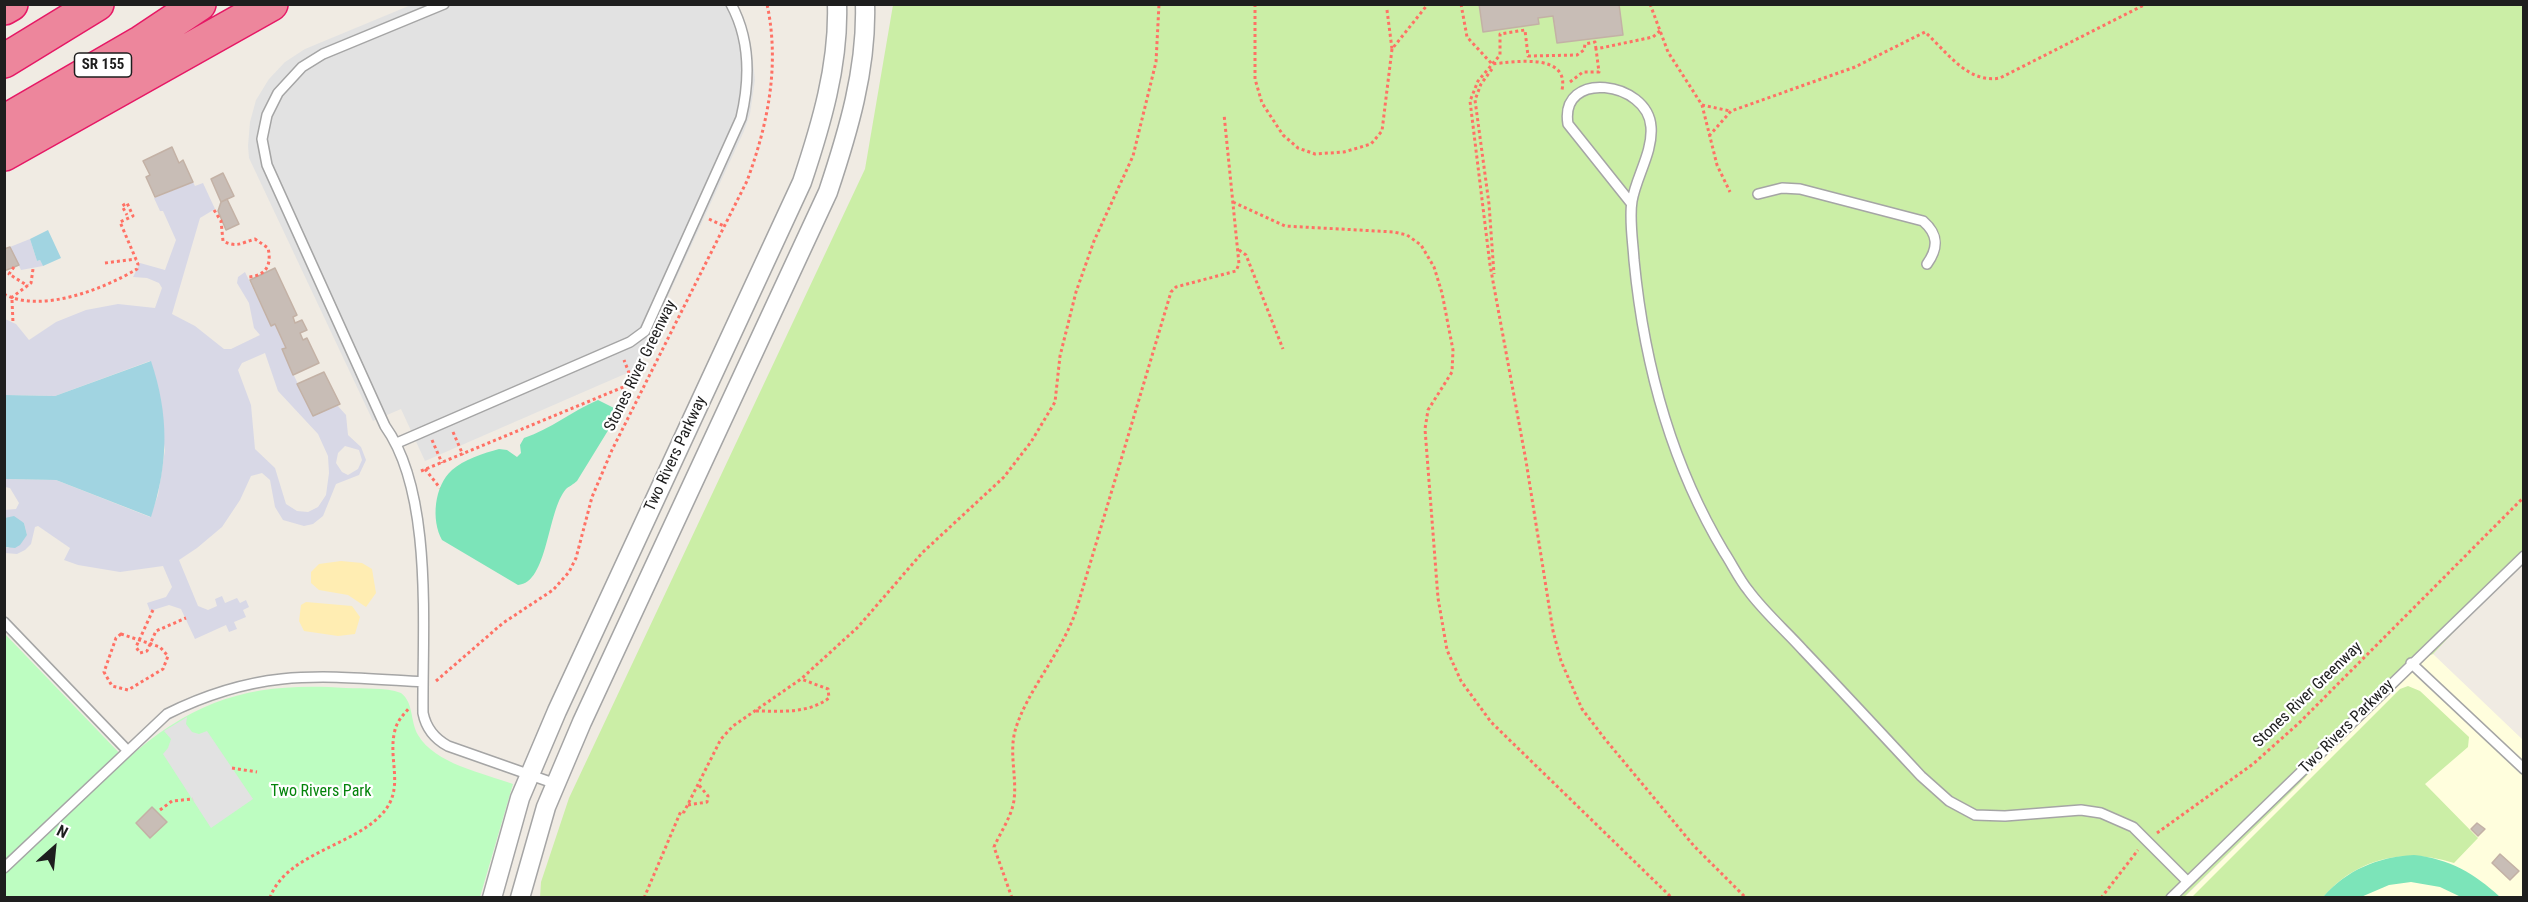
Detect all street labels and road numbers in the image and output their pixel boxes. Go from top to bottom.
road number: SR 155 [74,53,132,77]
street label: Stones River Greenway [601,297,681,435]
street label: Two Rivers Parkway [641,393,711,515]
street label: Stones River Greenway [2250,638,2366,752]
street label: Two Rivers Parkway [2296,676,2398,778]

